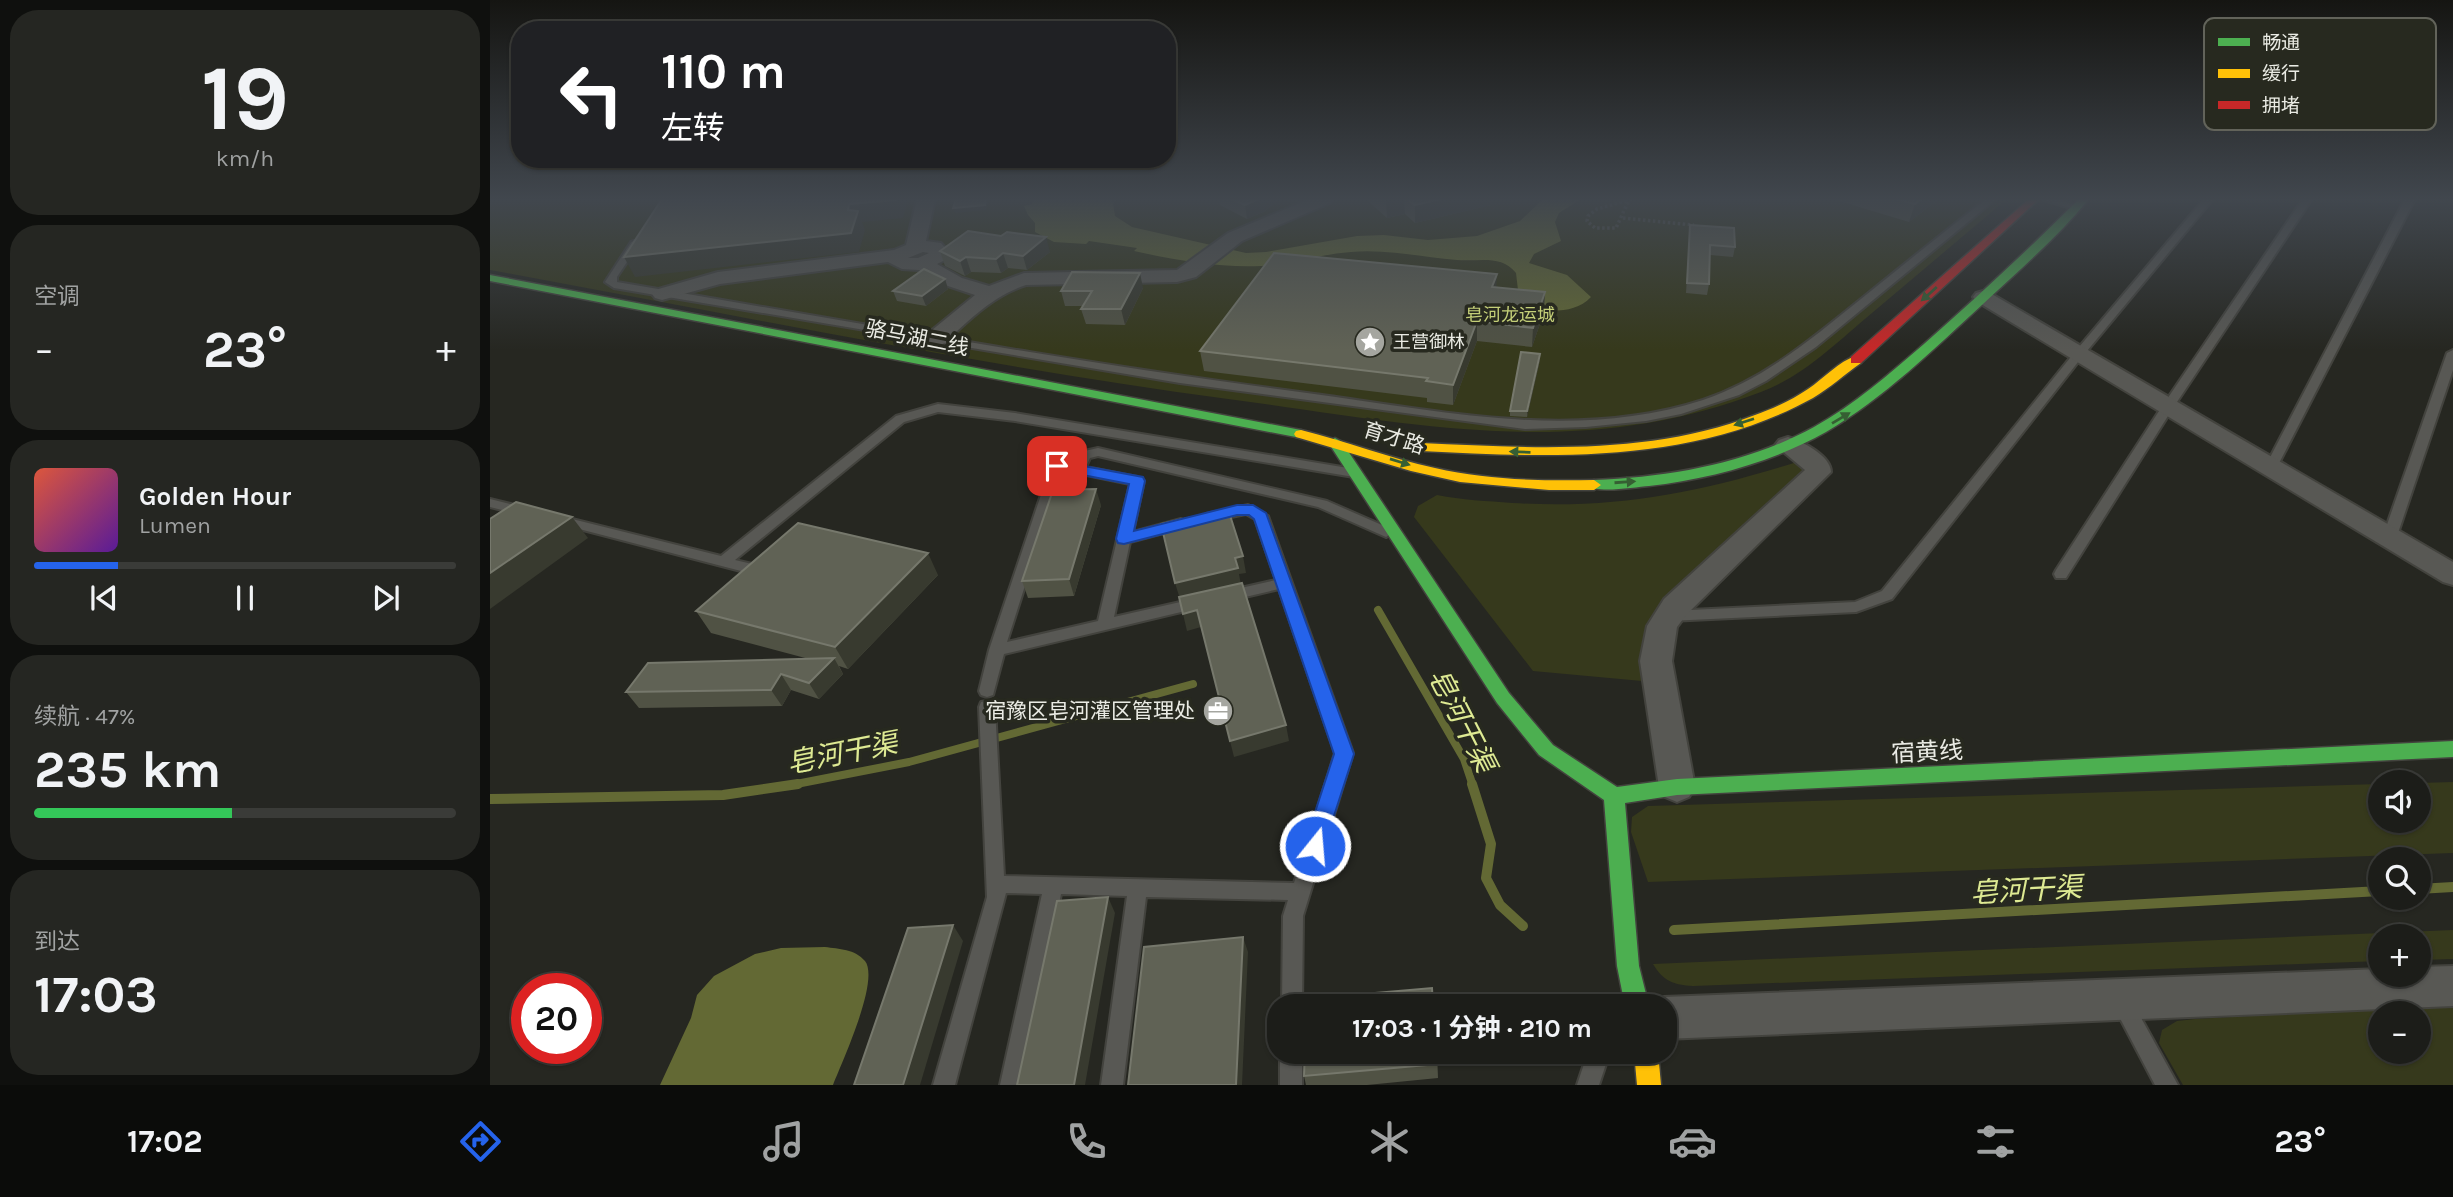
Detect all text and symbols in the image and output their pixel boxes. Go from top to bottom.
legend [2204,18,2436,130]
text: 畅通 [2262,32,2300,54]
text: 110 m [661,43,786,100]
text: 19 [201,46,289,152]
icon: left [546,49,637,140]
text: 缓行 [2262,63,2300,85]
text: 拥堵 [2262,95,2300,117]
text: 左转 [661,110,725,147]
text: km/h [216,145,274,172]
text: 空调 [34,283,80,310]
one-way arrow [1920,286,1937,301]
park label: 皂河龙运城 [1465,304,1555,326]
street label: 骆马湖二线 [863,316,971,360]
text: 23° [203,319,287,380]
place icon: 王营御林 [1353,325,1387,359]
text: − [34,327,54,372]
text: + [436,327,456,372]
place label: 王营御林 [1393,331,1465,353]
one-way arrow [1832,412,1851,424]
street label: 育才路 [1360,417,1428,459]
one-way arrow [1733,417,1754,428]
pin [1027,436,1087,496]
icon: arrive [1038,447,1076,485]
one-way arrow [1509,447,1531,458]
one-way arrow [1390,457,1411,468]
one-way arrow [1614,477,1636,488]
text: Golden Hour [139,481,291,512]
text: Lumen [139,512,211,539]
icon: previous [85,579,123,617]
icon: pause [226,579,264,617]
icon: next [367,579,405,617]
water label: 皂河干渠 [1422,663,1504,781]
office icon: 宿豫区皂河灌区管理处 [1201,694,1235,728]
place label: 宿豫区皂河灌区管理处 [985,699,1195,723]
text: 续航 · 47% [34,703,135,730]
water label: 皂河干渠 [784,725,904,780]
street label: 宿黄线 [1890,736,1964,768]
text: 235 km [34,739,221,800]
map controls [2368,770,2431,1064]
button: sound [2368,770,2431,833]
position arrow [1278,809,1352,883]
button: search [2368,847,2431,910]
water label: 皂河干渠 [1969,870,2087,909]
button: + [2368,924,2431,987]
text: 到达 [34,928,80,955]
text: 17:03 [34,964,158,1025]
speed limit sign: 20 [511,973,602,1064]
button: − [2368,1001,2431,1064]
text: 17:03 · 1 分钟 · 210 m [1352,1013,1592,1044]
icon: directions [456,1117,505,1166]
icon: music [759,1117,808,1166]
icon: phone [1062,1117,1111,1166]
icon: climate [1365,1117,1414,1166]
icon: car [1668,1117,1717,1166]
icon: filters [1971,1117,2020,1166]
text: 17:02 [127,1123,203,1160]
text: 23° [2274,1123,2326,1160]

